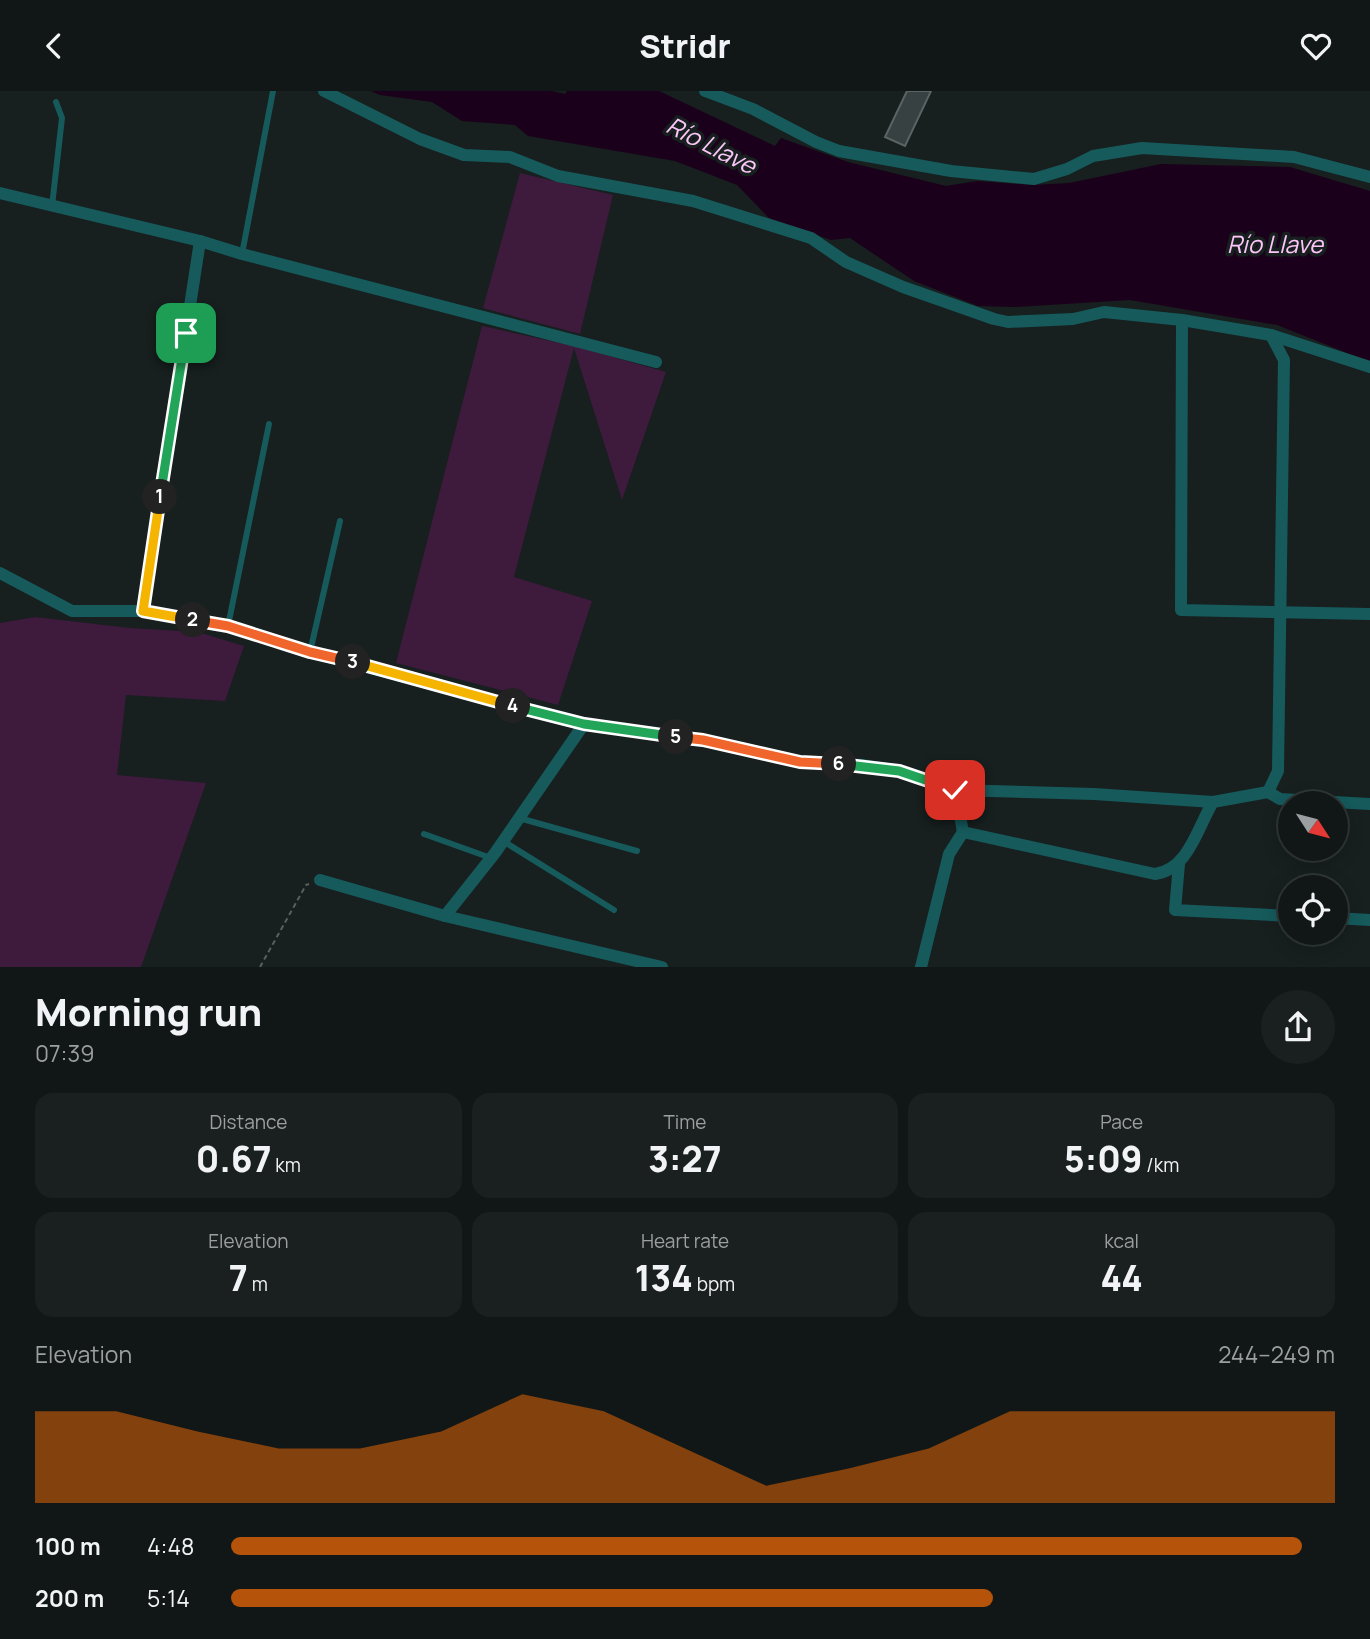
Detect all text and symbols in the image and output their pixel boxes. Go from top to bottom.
text: Stridr [639,24,731,68]
icon: back [35,27,73,65]
icon: heart [1297,27,1335,65]
water label: Río Llave [661,108,764,182]
water label: Río Llave [1227,227,1325,260]
pin [156,303,216,363]
icon: arrive [167,314,205,352]
pin: 1 [142,479,178,515]
text: 1 [155,483,164,509]
pin: 2 [176,603,210,637]
text: 2 [187,606,198,632]
pin: 3 [336,645,370,679]
text: 3 [347,648,358,674]
pin: 4 [496,689,530,723]
text: 4 [507,692,518,718]
pin: 5 [658,719,694,755]
text: 5 [670,723,681,749]
pin: 6 [822,747,856,781]
text: 6 [833,750,844,776]
pin [925,760,985,820]
icon: check [936,771,974,809]
north arrow [1278,791,1348,861]
map controls [1278,791,1348,945]
button: locate [1278,875,1348,945]
text: Morning run [35,985,262,1037]
button: share [1261,990,1335,1064]
text: 07:39 [35,1037,94,1069]
text: Distance [209,1109,287,1135]
text: Time [664,1109,706,1135]
text: Pace [1100,1109,1143,1135]
text: 0.67 [196,1135,271,1183]
text: 3:27 [648,1135,722,1183]
text: 5:09 [1064,1135,1143,1183]
text: km [271,1152,301,1178]
text: /km [1143,1152,1179,1178]
text: Elevation [208,1228,288,1254]
text: Heart rate [641,1228,729,1254]
text: kcal [1104,1228,1139,1254]
text: 7 [229,1254,248,1302]
text: 134 [635,1254,693,1302]
text: 44 [1100,1254,1143,1302]
text: m [248,1271,268,1297]
text: bpm [693,1271,735,1297]
text: Elevation [35,1338,132,1370]
text: 244–249 m [1218,1338,1335,1370]
text: 100 m [35,1530,101,1562]
text: 4:48 [147,1530,194,1562]
text: 200 m [35,1582,104,1614]
text: 5:14 [147,1582,190,1614]

